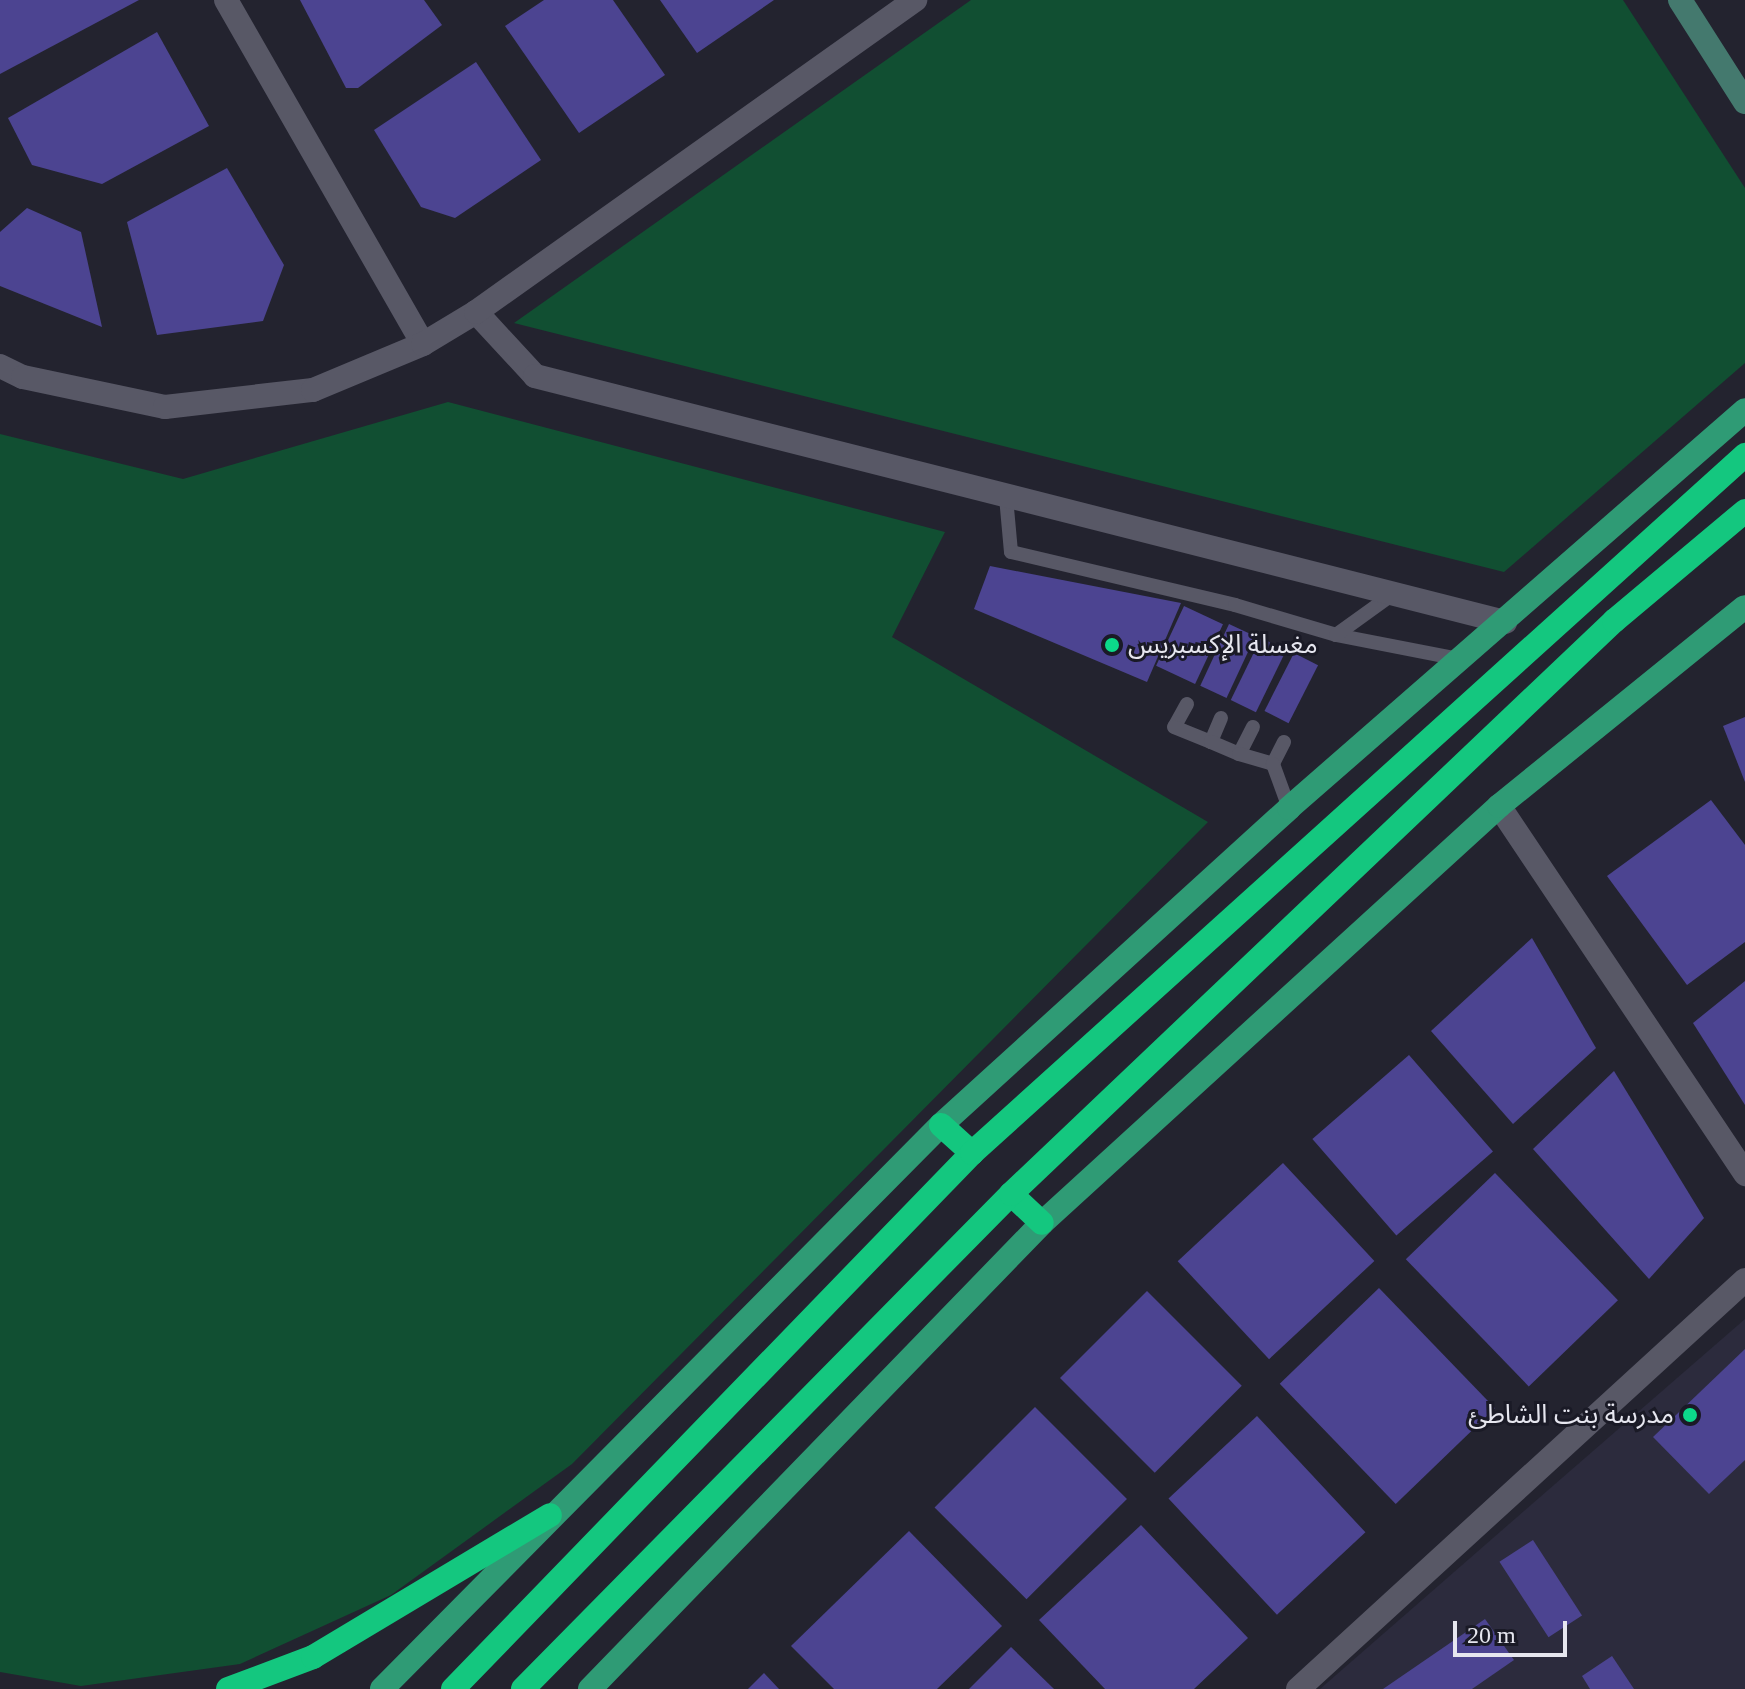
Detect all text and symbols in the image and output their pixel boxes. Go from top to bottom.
place label: مغسلة الإكسبريس [1128,629,1318,661]
marker: مغسلة الإكسبريس [1103,636,1121,654]
place label: مدرسة بنت الشاطئ [1468,1399,1674,1431]
marker: مدرسة بنت الشاطئ [1681,1406,1699,1424]
scale bar [1457,1605,1571,1655]
text: 20 m [1467,1622,1516,1648]

